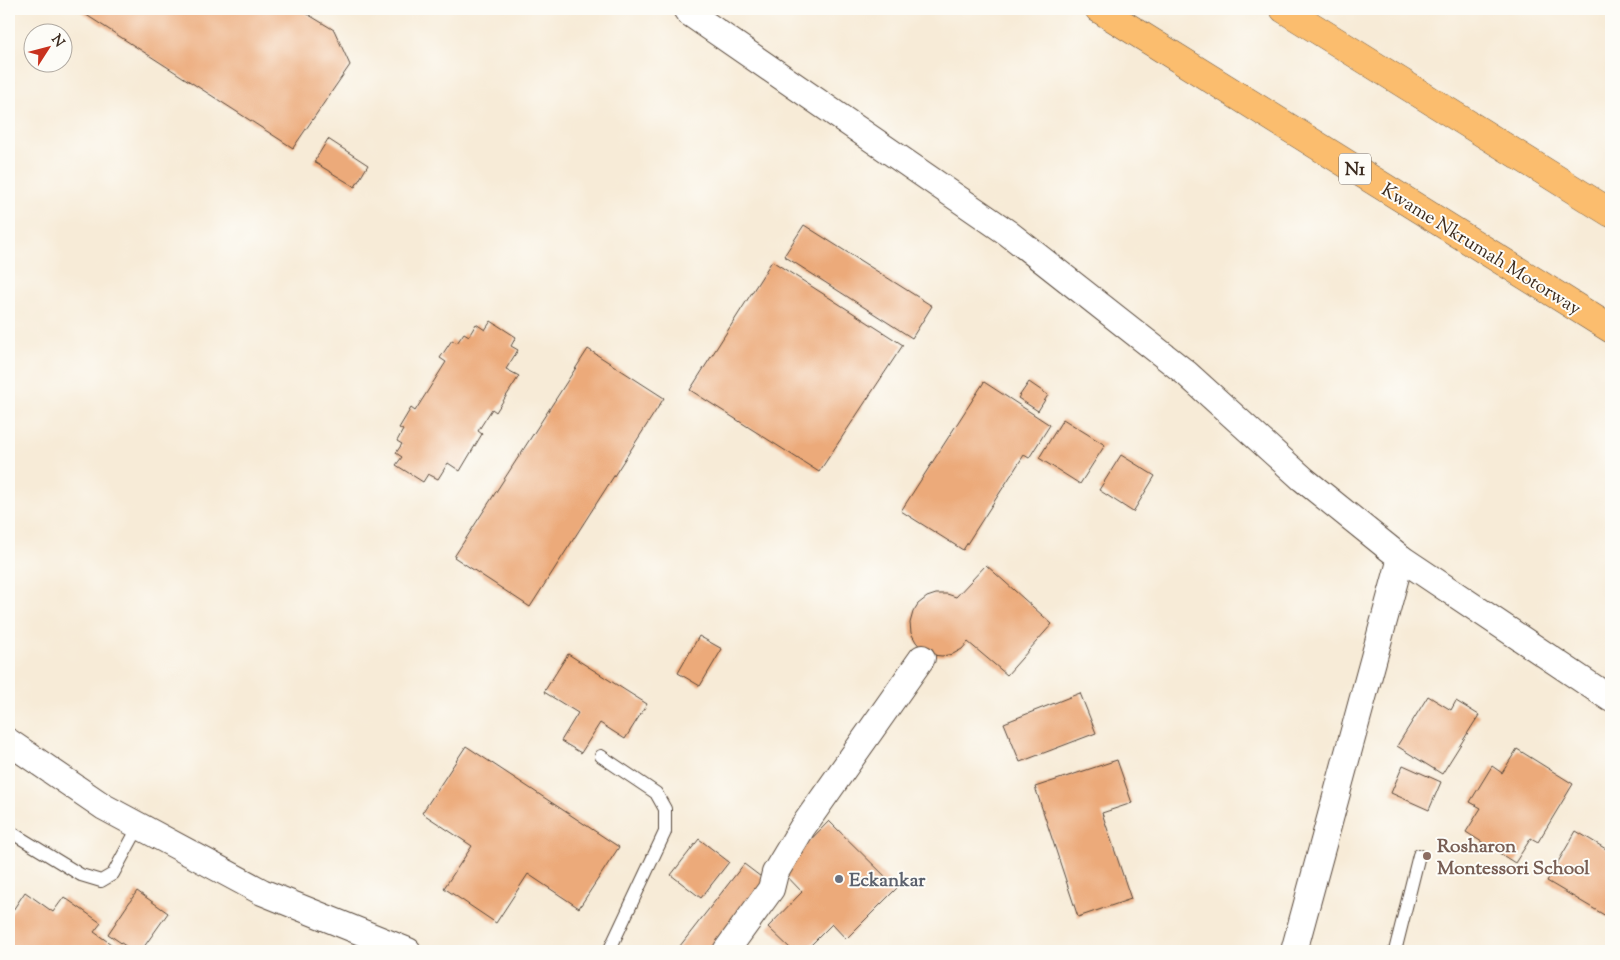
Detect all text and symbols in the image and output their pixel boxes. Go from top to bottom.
north arrow [22,22,72,72]
text: N [46,31,68,52]
road number: N1 [1339,153,1371,184]
street label: Kwame Nkrumah Motorway [1376,177,1586,323]
place label: Rosharon Montessori School [1437,834,1590,883]
marker: Rosharon Montessori School [1421,850,1433,862]
place label: Eckankar [849,868,926,895]
marker: Eckankar [833,873,845,885]

